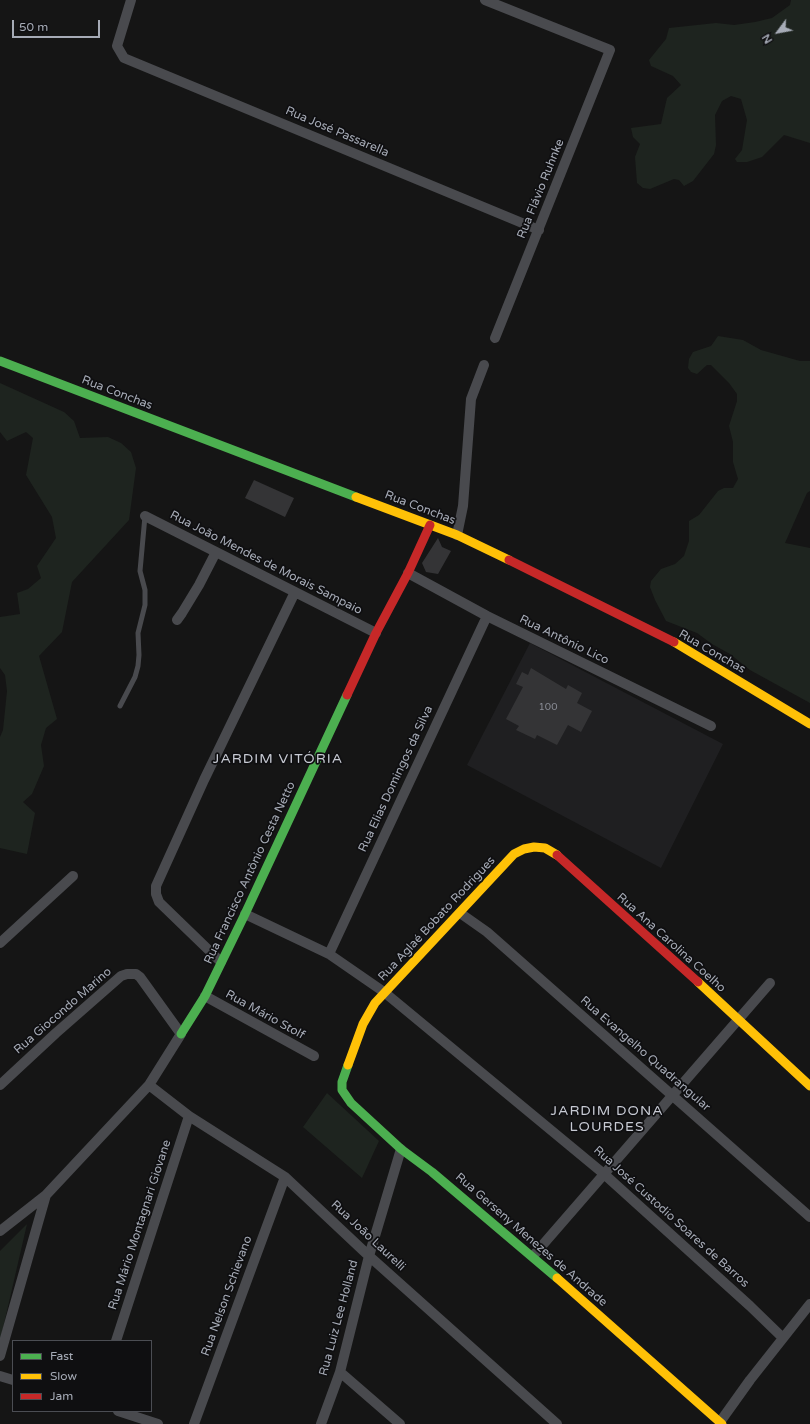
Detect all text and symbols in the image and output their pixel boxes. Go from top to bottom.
scale bar [14,12,102,38]
north arrow [758,12,798,52]
text: 50 m [19,20,48,34]
text: N [760,31,775,46]
street label: Rua José Passarella [283,104,391,160]
street label: Rua Flávio Ruhnke [514,137,568,241]
street label: Rua Conchas [80,373,154,413]
street label: Rua Conchas [383,488,457,528]
street label: Rua João Mendes de Morais Sampaio [168,508,364,618]
street label: Rua Antônio Lico [517,612,611,668]
street label: Rua Conchas [676,627,748,677]
house number: 100 [539,701,557,713]
street label: Rua Elias Domingos da Silva [356,704,436,854]
district label: JARDIM VITÓRIA [213,751,343,767]
street label: Rua Francisco Antônio Cesta Netto [201,780,299,966]
street label: Rua Aglaé Bobato Rodrigues [376,854,498,984]
street label: Rua Ana Carolina Coelho [614,890,728,996]
street label: Rua Giocondo Marino [11,965,115,1057]
street label: Rua Mário Stolf [223,987,307,1043]
street label: Rua Evangelho Quadrangular [577,994,713,1114]
district label: JARDIM DONA LOURDES [550,1103,664,1136]
street label: Rua Mário Montagnari Giovane [106,1138,174,1312]
street label: Rua José Custodio Soares de Barros [590,1143,752,1291]
street label: Rua Gerseny Menezes de Andrade [452,1170,610,1310]
street label: Rua João Laurelli [328,1198,408,1274]
street label: Rua Nelson Schievano [199,1234,255,1358]
street label: Rua Luiz Lee Holland [317,1258,361,1378]
legend [12,1340,152,1412]
text: Fast [50,1349,73,1363]
text: Slow [50,1369,77,1383]
text: Jam [50,1389,73,1403]

